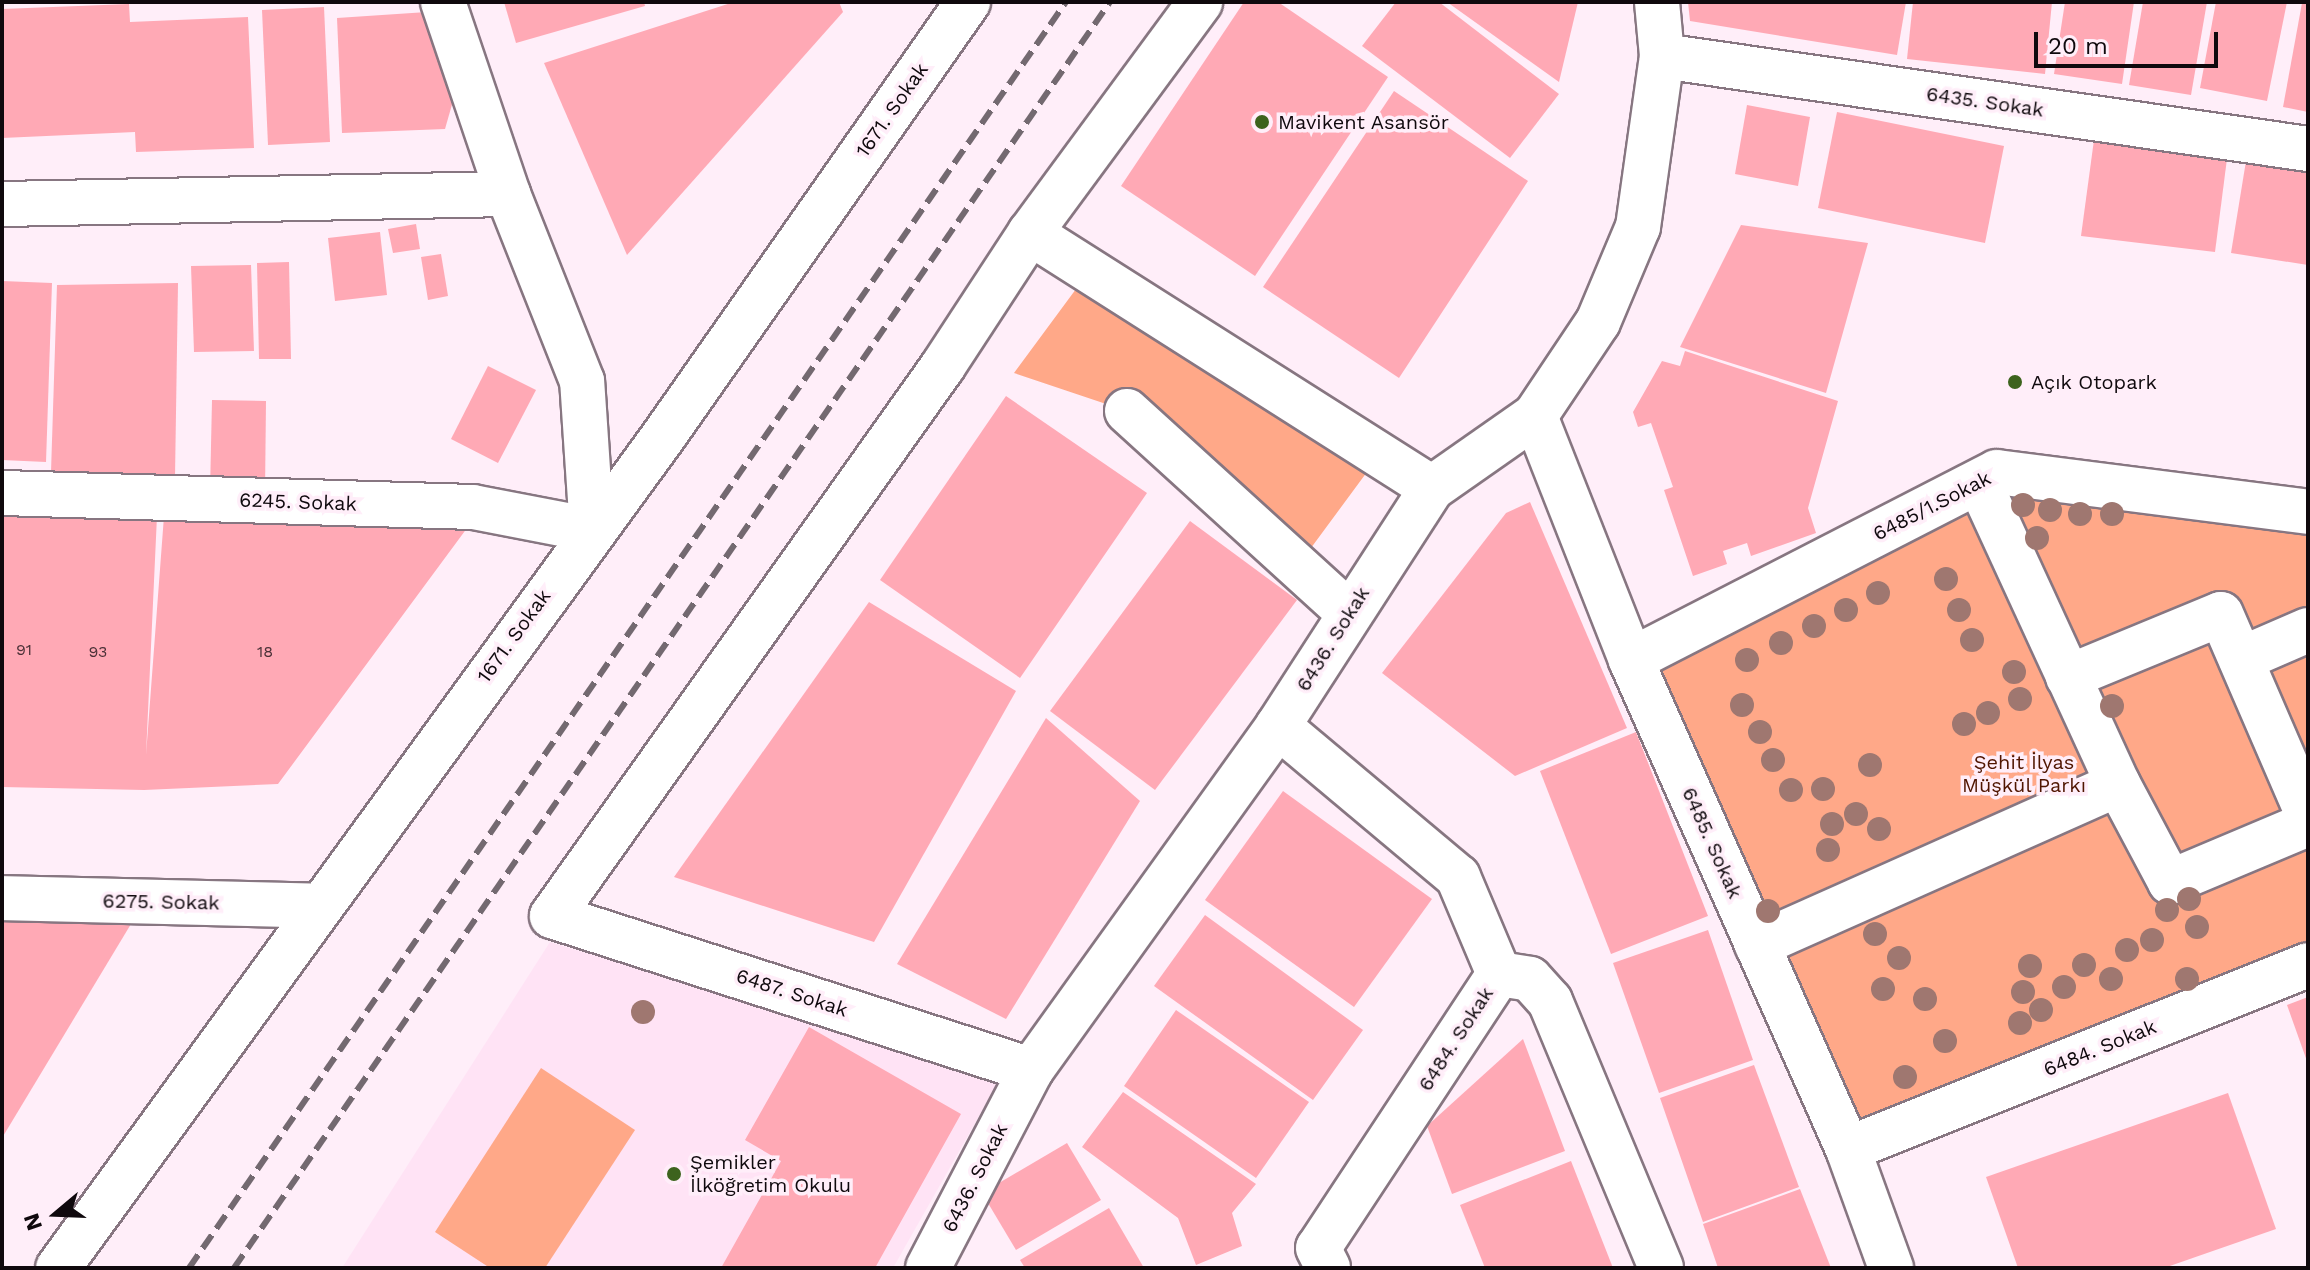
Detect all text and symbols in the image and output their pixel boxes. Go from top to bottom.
scale bar [2038,16,2222,66]
text: 20 m [2048,32,2108,60]
street label: 1671. Sokak [851,58,933,162]
street label: 6435. Sokak [1925,82,2045,122]
place label: Mavikent Asansör [1278,110,1450,134]
marker: Mavikent Asansör [1253,113,1271,131]
place label: Açık Otopark [2031,370,2157,394]
marker: Açık Otopark [2006,373,2024,391]
street label: 6485/1.Sokak [1869,466,1995,546]
street label: 6245. Sokak [239,488,357,516]
street label: 6436. Sokak [1291,582,1375,696]
street label: 1671. Sokak [472,585,556,687]
house number: 91 [16,640,32,660]
house number: 93 [89,642,107,662]
house number: 18 [257,642,273,662]
park label: Şehit İlyas Müşkül Parkı [1962,751,2086,798]
street label: 6485. Sokak [1677,784,1747,902]
street label: 6275. Sokak [102,889,220,915]
street label: 6487. Sokak [733,964,851,1022]
street label: 6484. Sokak [1413,982,1499,1096]
street label: 6484. Sokak [2040,1014,2160,1082]
street label: 6436. Sokak [937,1120,1013,1236]
place label: Şemikler İlköğretim Okulu [690,1150,851,1197]
marker: Şemikler İlköğretim Okulu [665,1165,683,1183]
north arrow [16,1174,96,1254]
text: N [18,1210,47,1234]

